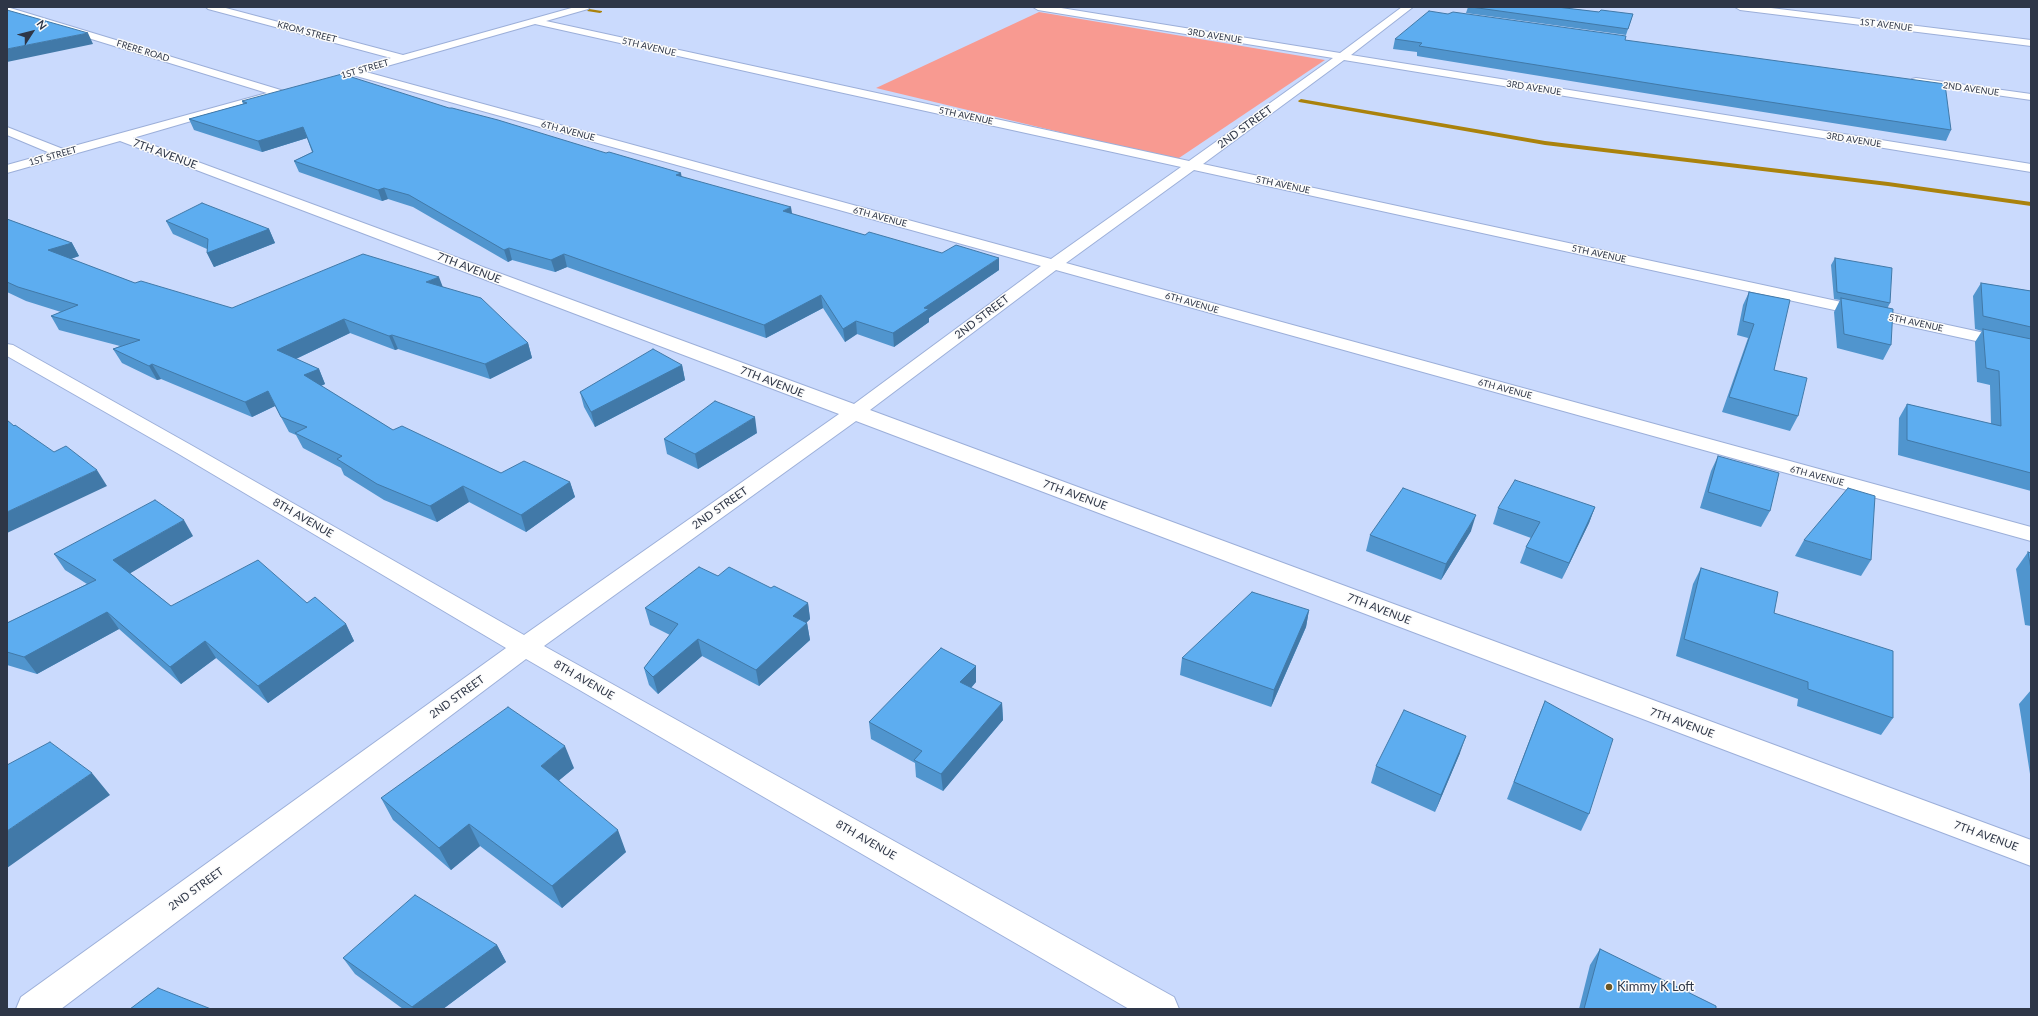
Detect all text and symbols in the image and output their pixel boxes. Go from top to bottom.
north arrow [12,12,52,52]
street label: 1ST AVENUE [1859,16,1913,34]
text: N [34,17,50,32]
street label: KROM STREET [276,19,338,45]
street label: 3RD AVENUE [1187,26,1243,46]
street label: 5TH AVENUE [621,36,677,58]
street label: FRERE ROAD [115,38,171,64]
street label: 1ST STREET [340,57,390,81]
street label: 3RD AVENUE [1506,78,1562,98]
street label: 2ND AVENUE [1942,80,2000,98]
street label: 2ND STREET [1215,103,1275,151]
street label: 5TH AVENUE [938,105,994,127]
street label: 6TH AVENUE [540,119,596,143]
street label: 3RD AVENUE [1826,130,1882,150]
street label: 7TH AVENUE [131,136,199,172]
street label: 1ST STREET [28,144,78,168]
street label: 5TH AVENUE [1255,174,1311,196]
street label: 6TH AVENUE [852,205,908,229]
street label: 5TH AVENUE [1571,243,1627,265]
street label: 7TH AVENUE [435,250,503,286]
street label: 6TH AVENUE [1164,290,1220,316]
street label: 2ND STREET [952,292,1012,342]
street label: 5TH AVENUE [1888,312,1944,334]
street label: 7TH AVENUE [738,364,806,400]
street label: 6TH AVENUE [1477,377,1533,401]
street label: 6TH AVENUE [1789,464,1845,488]
street label: 7TH AVENUE [1041,477,1109,513]
street label: 2ND STREET [690,484,750,532]
street label: 8TH AVENUE [270,495,336,541]
street label: 7TH AVENUE [1345,591,1413,627]
street label: 8TH AVENUE [551,657,617,703]
street label: 2ND STREET [427,673,487,721]
street label: 7TH AVENUE [1648,705,1716,741]
street label: 8TH AVENUE [833,817,899,863]
street label: 7TH AVENUE [1952,818,2020,854]
street label: 2ND STREET [166,865,226,913]
place label: Kimmy K Loft [1617,979,1694,995]
marker: Kimmy K Loft [1604,982,1614,992]

